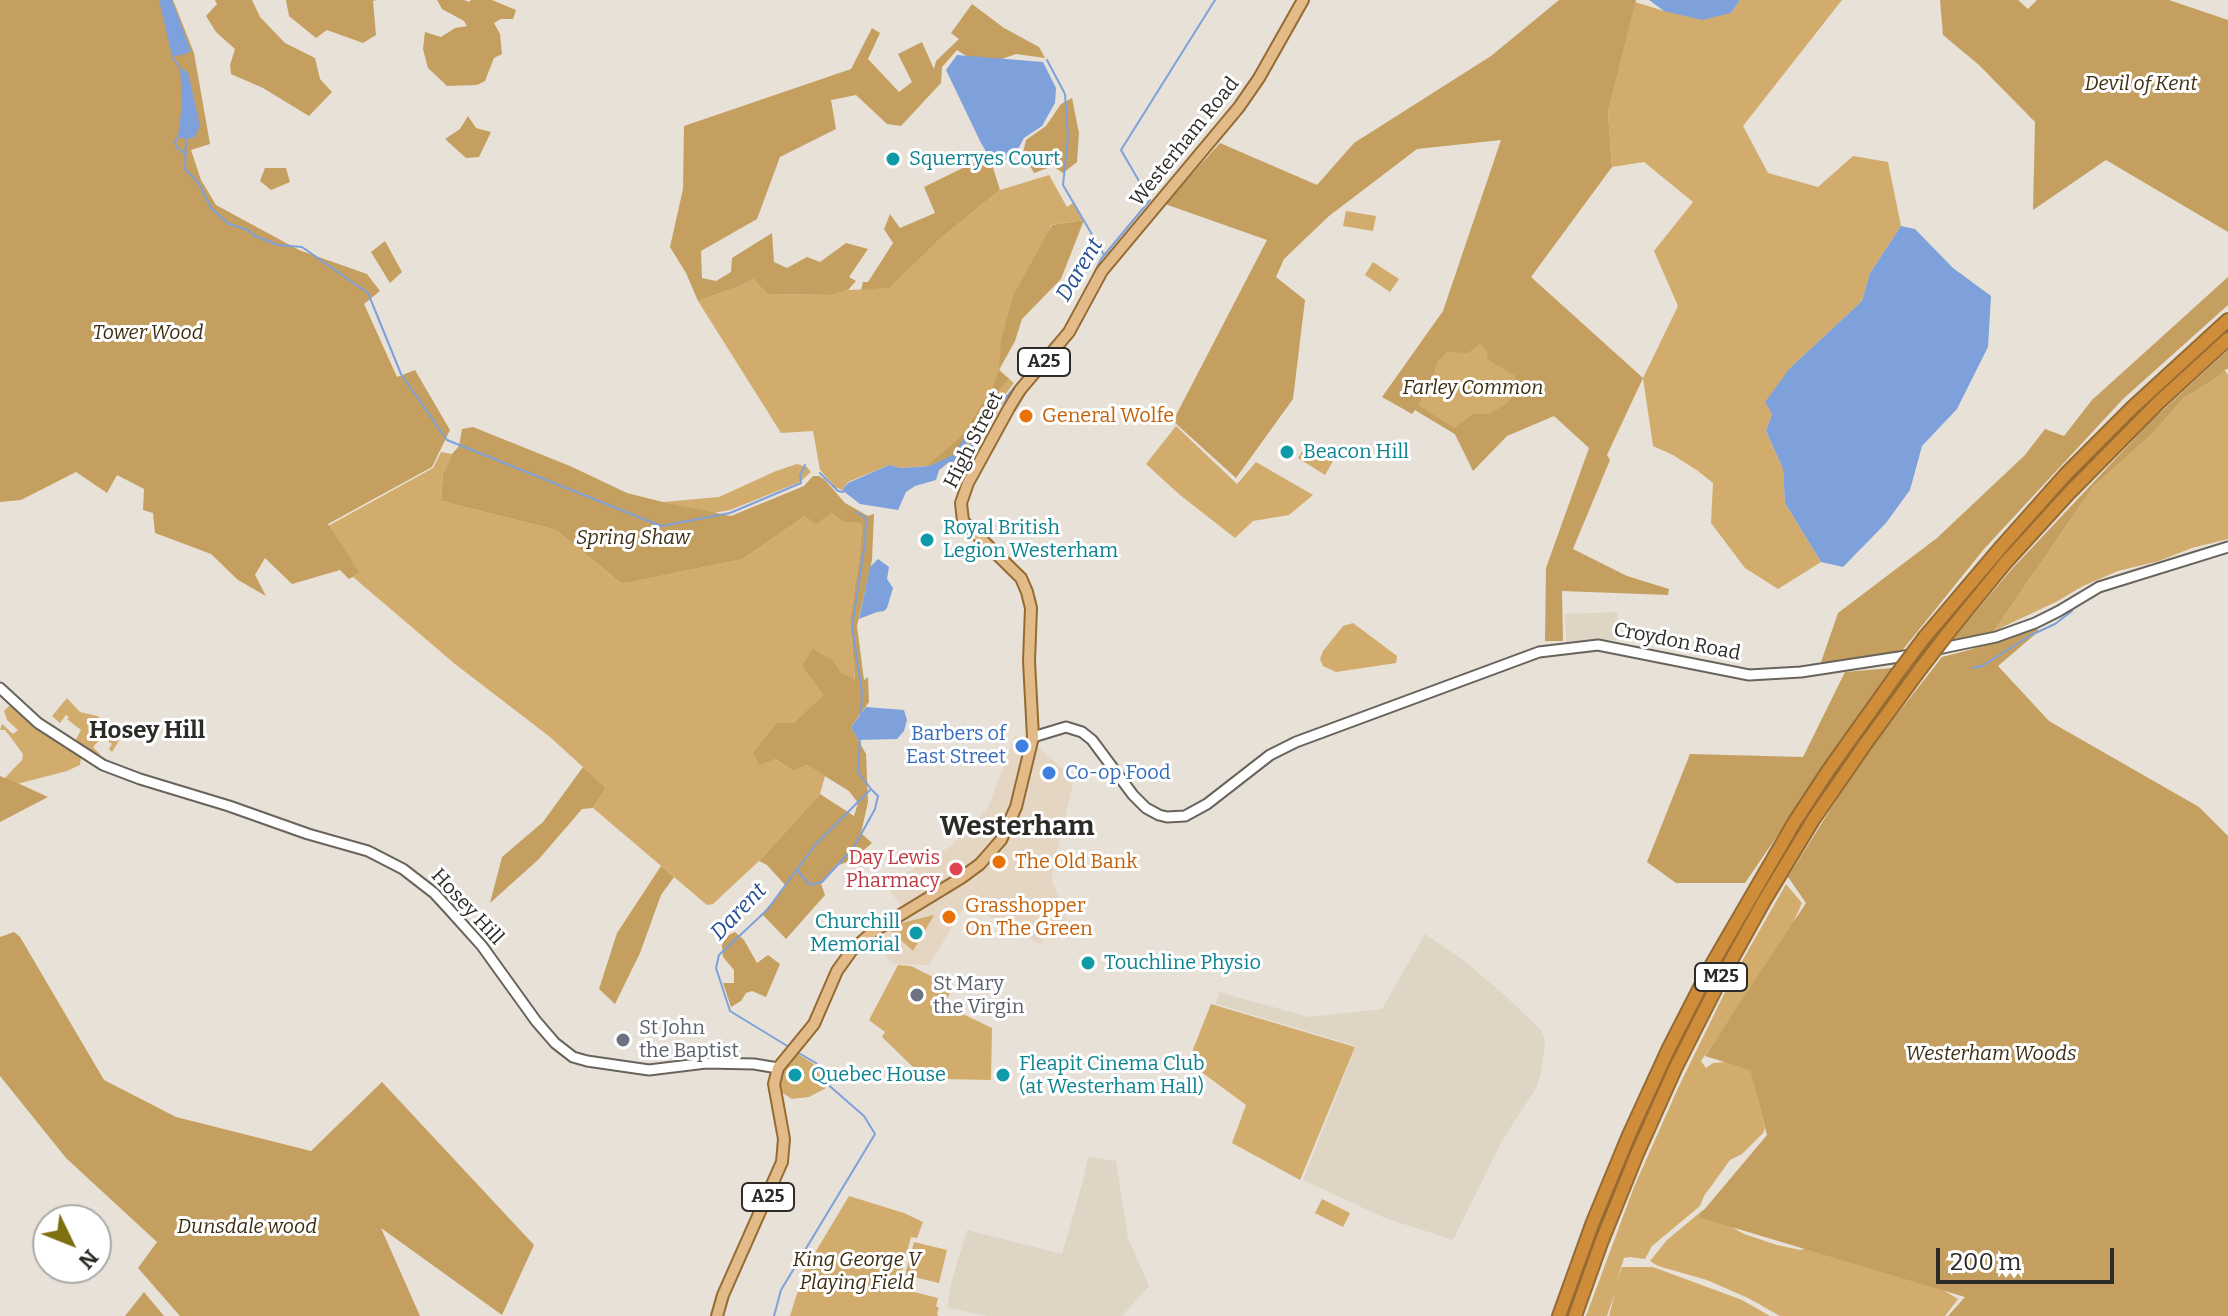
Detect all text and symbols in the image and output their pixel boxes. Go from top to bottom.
park label: Devil of Kent [2085,72,2197,96]
street label: Westerham Road [1126,73,1244,211]
place label: Squerryes Court [909,147,1060,171]
marker: Squerryes Court [884,150,902,168]
water label: Darent [1051,234,1109,306]
park label: Tower Wood [92,321,204,345]
road number: A25 [1018,348,1070,376]
park label: Farley Common [1403,376,1543,400]
street label: High Street [939,387,1009,493]
place label: General Wolfe [1042,404,1174,428]
marker: General Wolfe [1017,407,1035,425]
place label: Beacon Hill [1303,440,1409,464]
marker: Beacon Hill [1278,443,1296,461]
place label: Royal British Legion Westerham [943,516,1118,563]
park label: Spring Shaw [576,526,690,550]
marker: Royal British Legion Westerham [918,531,936,549]
street label: Croydon Road [1611,618,1743,666]
district label: Hosey Hill [89,717,205,745]
place label: Barbers of East Street [906,722,1006,769]
marker: Barbers of East Street [1013,737,1031,755]
place label: Co-op Food [1065,761,1171,785]
marker: Co-op Food [1040,764,1058,782]
district label: Westerham [940,810,1094,844]
place label: Day Lewis Pharmacy [846,846,940,893]
place label: The Old Bank [1015,850,1138,874]
marker: The Old Bank [990,853,1008,871]
marker: Day Lewis Pharmacy [947,860,965,878]
street label: Hosey Hill [426,864,508,950]
water label: Darent [705,878,773,946]
place label: Grasshopper On The Green [965,894,1093,941]
marker: Grasshopper On The Green [940,908,958,926]
place label: Churchill Memorial [810,910,900,957]
marker: Churchill Memorial [907,924,925,942]
place label: Touchline Physio [1104,951,1261,975]
marker: Touchline Physio [1079,954,1097,972]
road number: M25 [1695,963,1747,991]
place label: St Mary the Virgin [933,972,1024,1019]
marker: St Mary the Virgin [908,986,926,1004]
place label: St John the Baptist [639,1016,739,1063]
marker: St John the Baptist [614,1031,632,1049]
park label: Westerham Woods [1906,1042,2076,1066]
place label: Fleapit Cinema Club (at Westerham Hall) [1019,1052,1205,1099]
place label: Quebec House [811,1063,946,1087]
marker: Quebec House [786,1066,804,1084]
marker: Fleapit Cinema Club (at Westerham Hall) [994,1066,1012,1084]
road number: A25 [742,1183,794,1211]
north arrow [32,1204,112,1284]
park label: Dunsdale wood [177,1215,317,1239]
scale bar [1940,1232,2118,1282]
text: N [73,1244,104,1275]
park label: King George V Playing Field [793,1248,921,1295]
text: 200 m [1950,1248,2022,1276]

